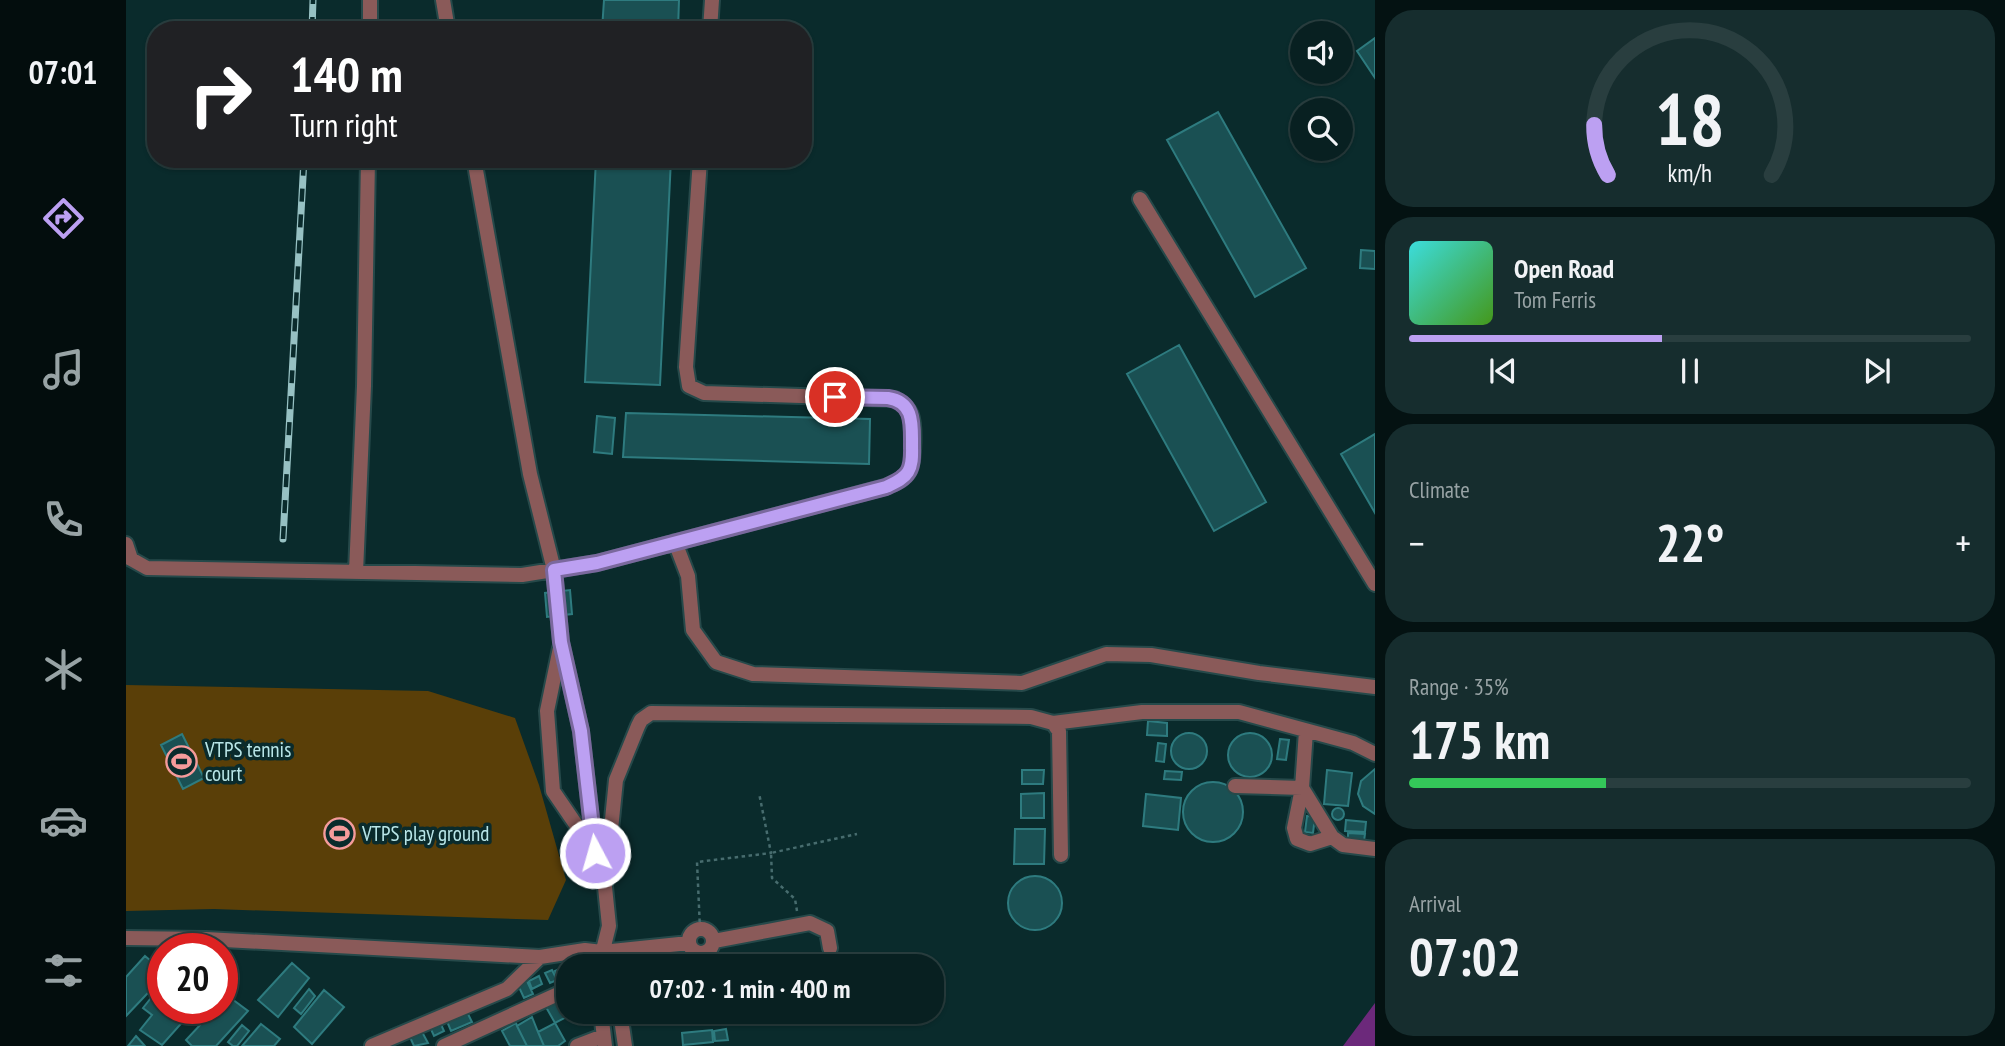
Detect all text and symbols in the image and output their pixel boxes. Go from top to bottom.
map controls [1290,21,1353,161]
button: sound [1290,21,1353,84]
text: 140 m [290,42,403,106]
icon: right [175,49,266,140]
text: 07:01 [28,51,98,93]
text: 18 [1655,71,1725,165]
button: search [1290,98,1353,161]
text: Turn right [290,104,398,146]
text: km/h [1668,156,1712,188]
icon: directions [39,194,88,243]
text: Open Road [1514,252,1614,285]
text: Tom Ferris [1514,285,1596,314]
icon: music [39,345,88,394]
icon: previous [1484,352,1522,390]
icon: pause [1671,352,1709,390]
icon: next [1858,352,1896,390]
pin [805,367,865,427]
icon: arrive [816,378,854,416]
text: Climate [1409,475,1470,504]
icon: phone [39,495,88,544]
text: 22° [1656,509,1724,576]
text: − [1409,518,1425,567]
text: + [1955,518,1971,567]
icon: climate [39,645,88,694]
text: Range · 35% [1409,672,1509,701]
text: 175 km [1409,706,1550,773]
place label: VTPS tennis court [204,736,291,787]
sports icon: VTPS tennis court [165,744,199,778]
icon: car [39,796,88,845]
sports icon: VTPS play ground [322,816,356,850]
position arrow [558,816,632,890]
place label: VTPS play ground [361,820,489,847]
text: Arrival [1409,889,1461,918]
text: 07:02 [1409,923,1521,990]
speed limit sign: 20 [147,933,238,1024]
icon: filters [39,946,88,995]
text: 07:02 · 1 min · 400 m [650,972,850,1005]

